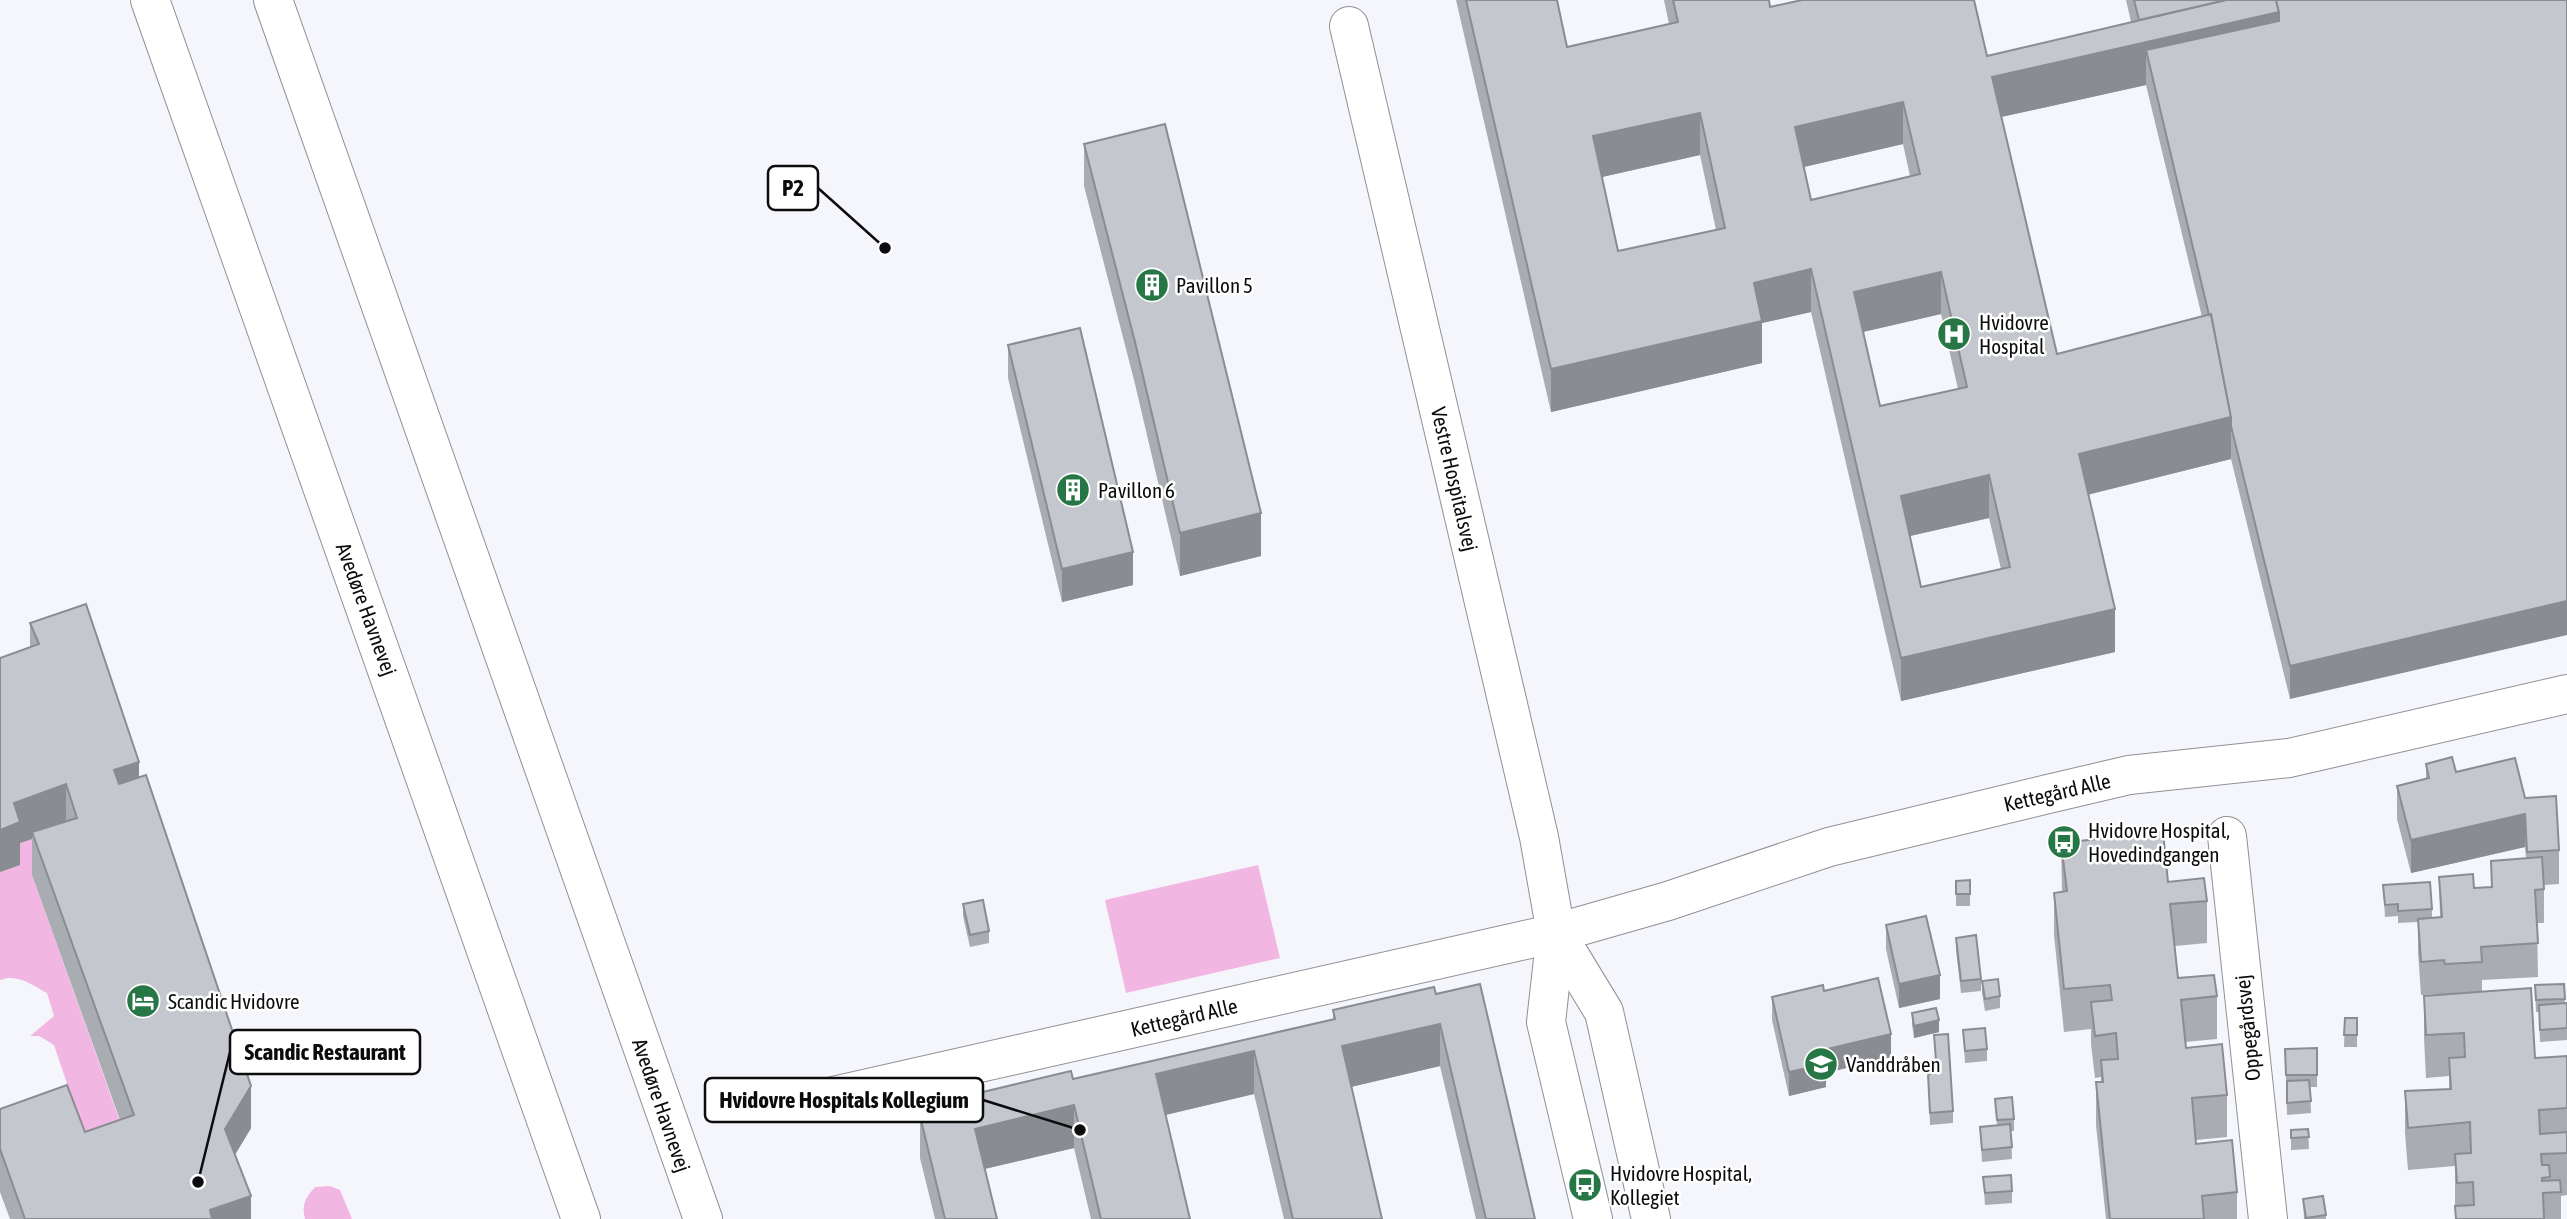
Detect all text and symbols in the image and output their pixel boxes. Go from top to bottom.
callout: P2 [768,166,818,210]
text: P2 [782,175,804,201]
building icon: Pavillon 5 [1133,266,1171,304]
place label: Pavillon 5 [1176,273,1253,297]
place label: Hvidovre Hospital [1979,310,2049,358]
hospital icon: Hvidovre Hospital [1935,315,1973,353]
street label: Vestre Hospitalsvej [1427,405,1483,553]
building icon: Pavillon 6 [1054,471,1092,509]
place label: Pavillon 6 [1098,478,1175,502]
street label: Avedøre Havnevej [332,539,402,679]
street label: Kettegård Alle [2001,768,2113,816]
place label: Hvidovre Hospital, Hovedindgangen [2088,818,2230,866]
bus stop icon: Hvidovre Hospital, Hovedindgangen [2045,823,2083,861]
street label: Oppegårdsvej [2230,974,2264,1082]
hotel icon: Scandic Hvidovre [124,982,162,1020]
place label: Scandic Hvidovre [168,989,300,1013]
street label: Kettegård Alle [1128,993,1240,1041]
callout: Scandic Restaurant [230,1030,420,1074]
street label: Avedøre Havnevej [628,1035,696,1175]
text: Scandic Restaurant [244,1039,406,1065]
school or university icon: Vanddråben [1802,1045,1840,1083]
place label: Vanddråben [1846,1052,1941,1076]
callout: Hvidovre Hospitals Kollegium [705,1078,983,1122]
text: Hvidovre Hospitals Kollegium [719,1087,969,1113]
place label: Hvidovre Hospital, Kollegiet [1610,1161,1752,1209]
bus stop icon: Hvidovre Hospital, Kollegiet [1566,1166,1604,1204]

